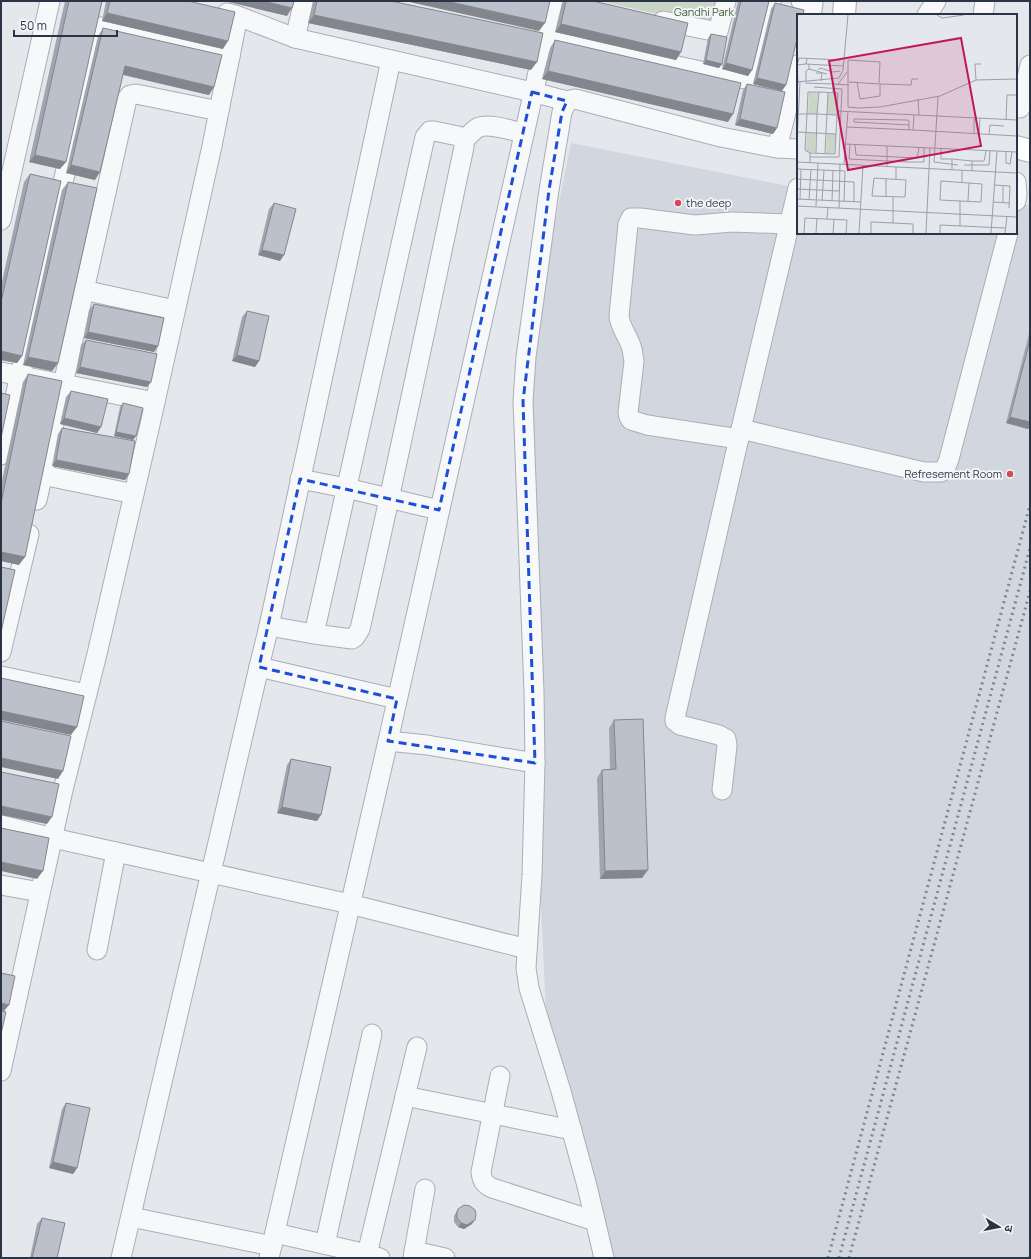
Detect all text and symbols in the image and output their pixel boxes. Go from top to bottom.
park label: Gandhi Park [674,4,735,19]
scale bar [14,12,117,38]
inset map [797,14,1017,234]
text: 50 m [20,17,47,34]
place label: the deep [686,195,732,210]
marker: the deep [673,198,683,208]
place label: Refresement Room [904,466,1002,481]
marker: Refresement Room [1005,469,1015,479]
north arrow [979,1207,1019,1247]
text: उ [1001,1224,1017,1234]

